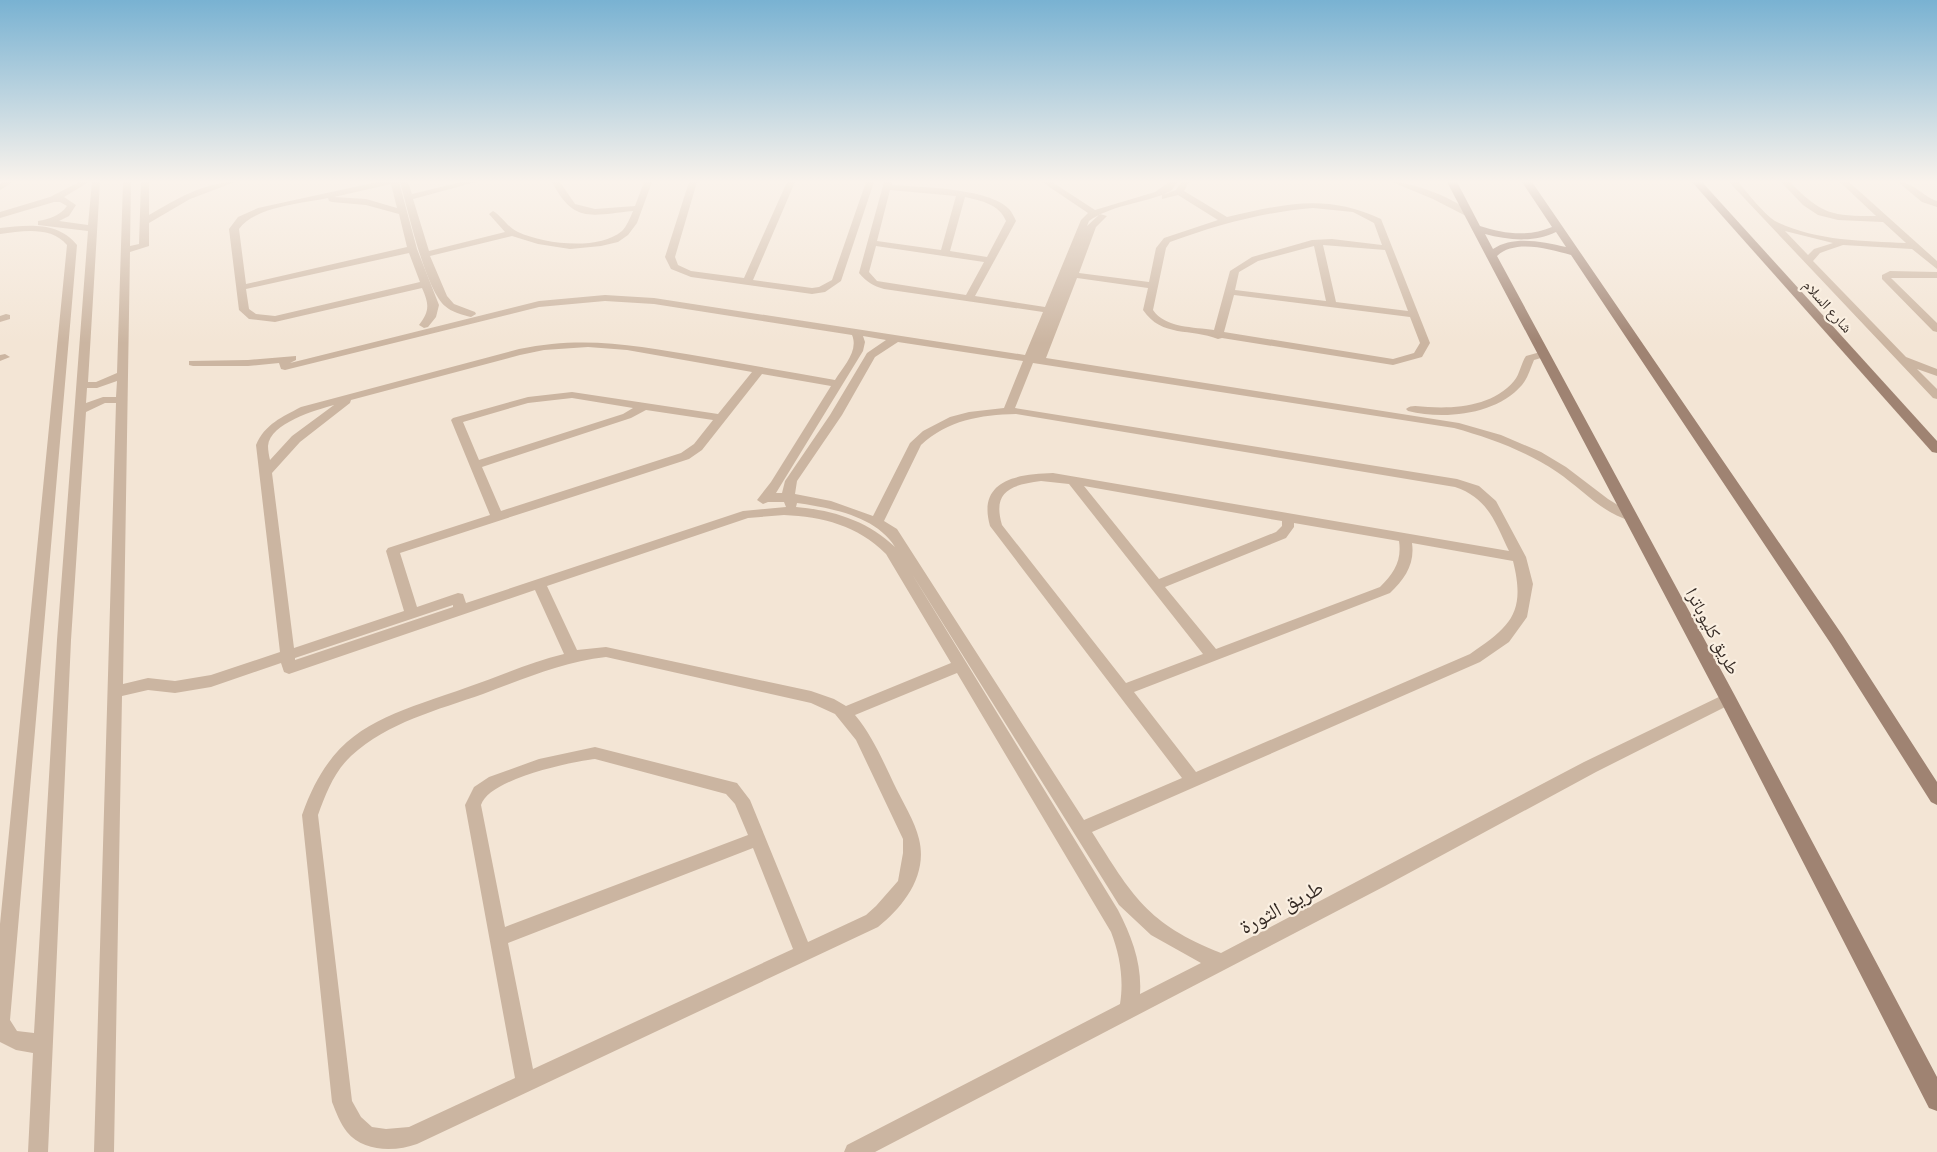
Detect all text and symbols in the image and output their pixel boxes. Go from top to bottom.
street label: شارع السلام [1798,274,1858,338]
street label: طريق كليوباترا [1679,583,1747,679]
street label: طريق الثورة [1233,870,1329,942]

